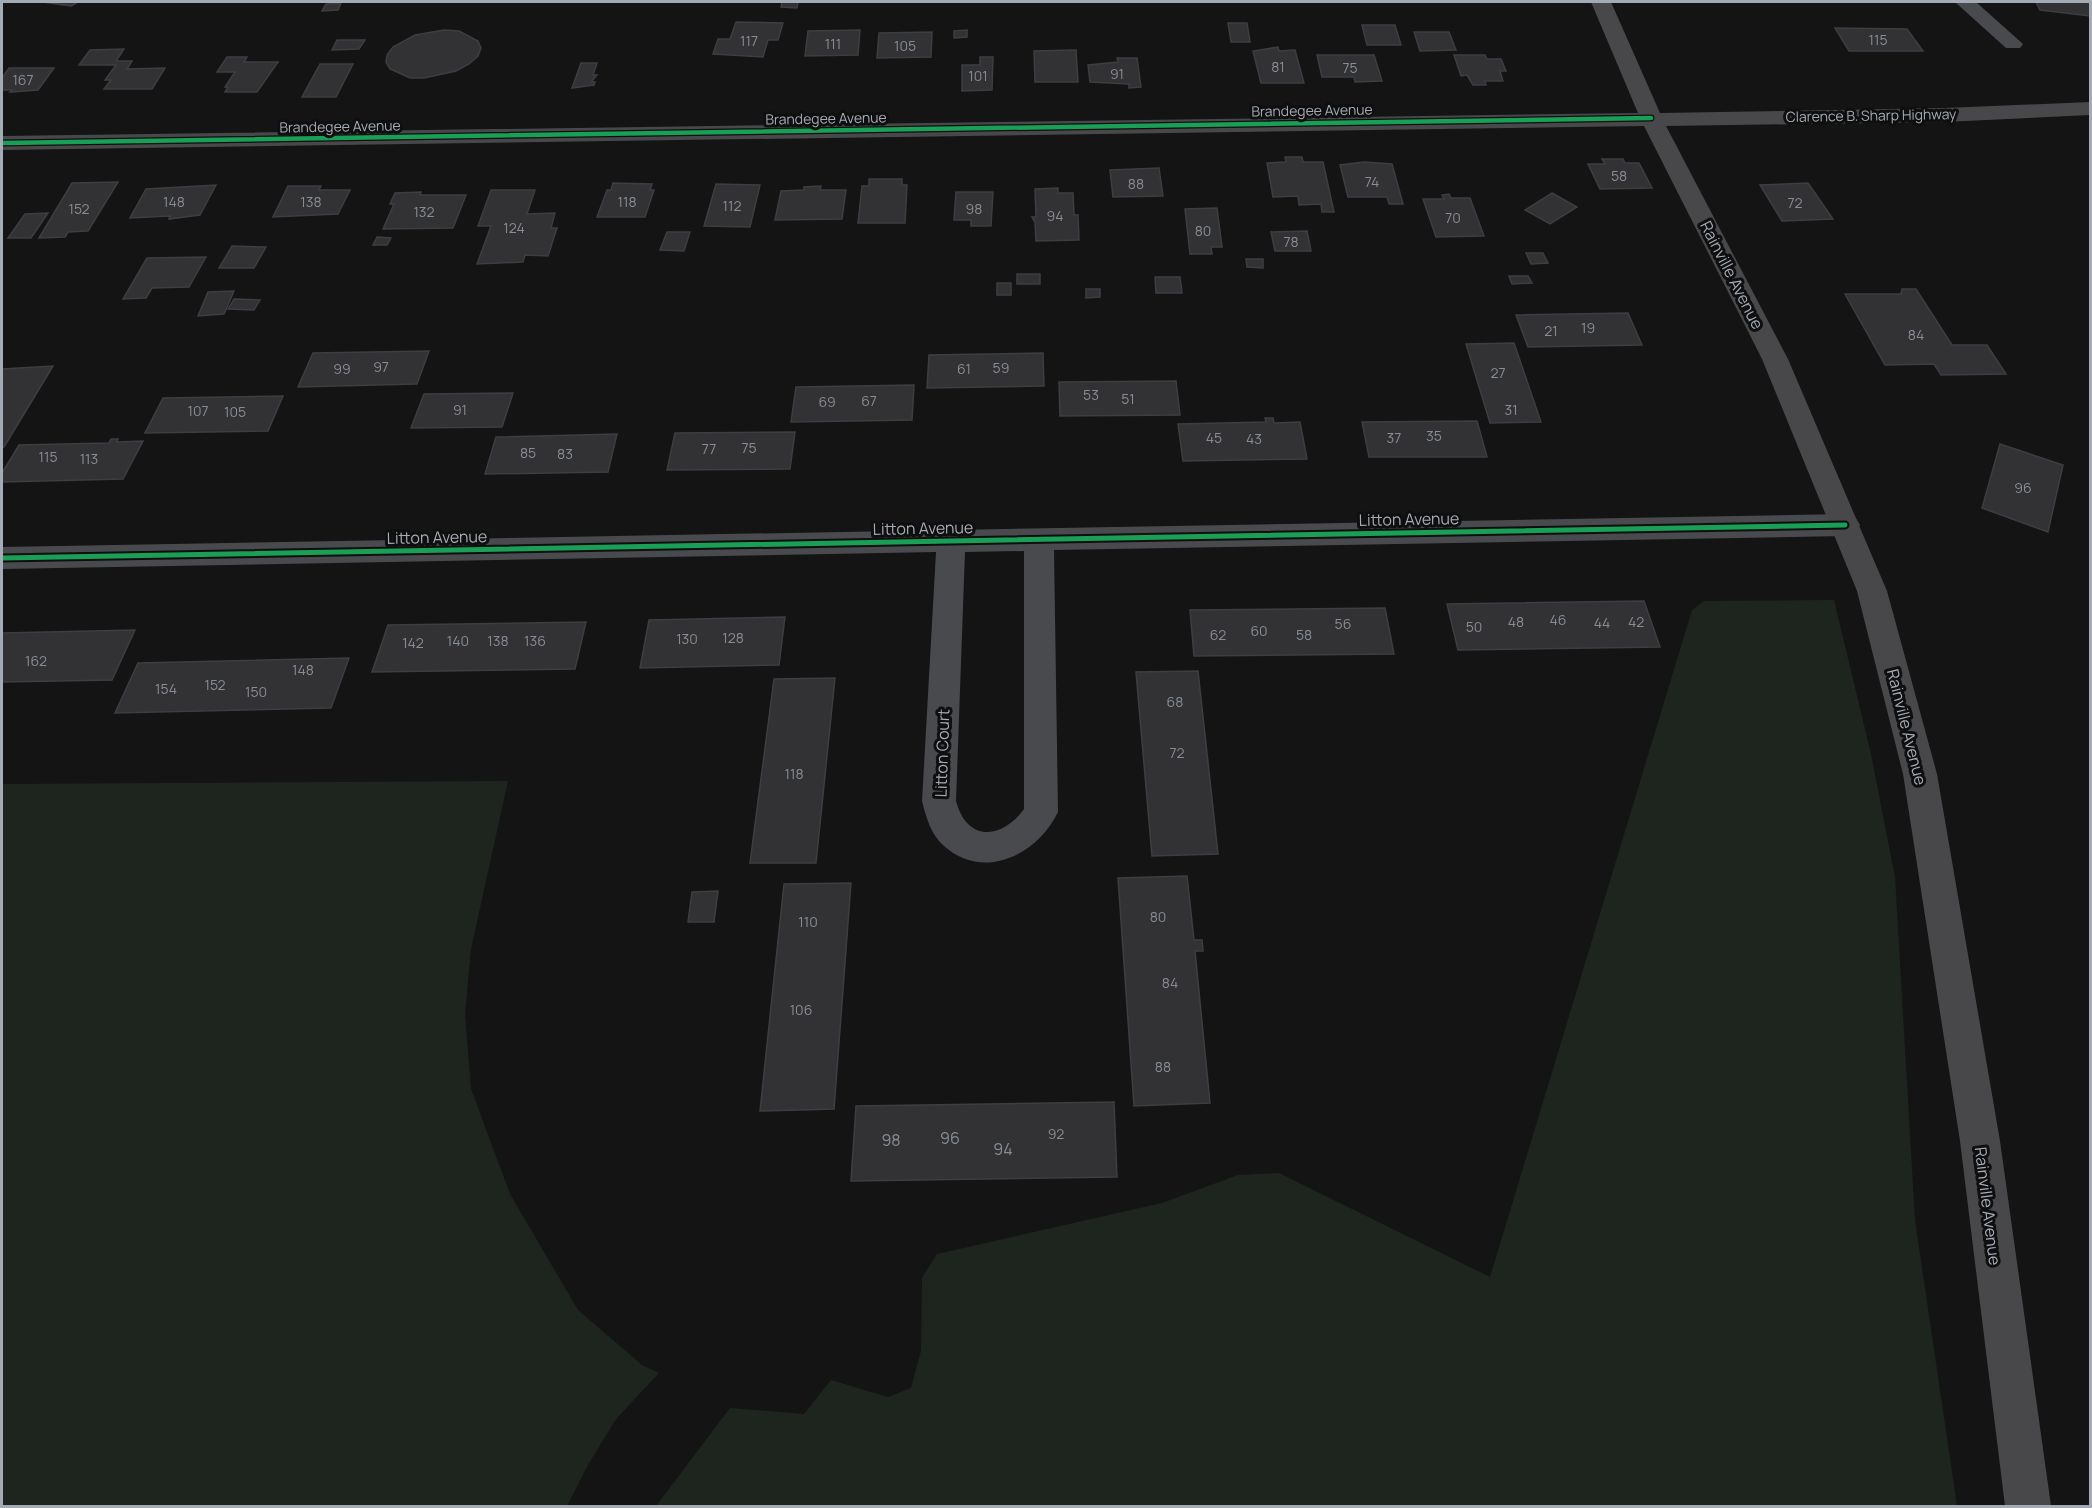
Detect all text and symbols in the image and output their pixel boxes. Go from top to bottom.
house number: 115 [1868,30,1888,49]
house number: 117 [740,31,758,50]
house number: 111 [825,34,841,53]
house number: 105 [894,36,916,55]
house number: 81 [1271,57,1285,76]
house number: 75 [1342,58,1358,77]
house number: 91 [1110,64,1124,83]
house number: 101 [968,66,988,85]
house number: 167 [12,70,34,89]
street label: Brandegee Avenue [1251,99,1373,121]
street label: Clarence B. Sharp Highway [1786,104,1957,126]
street label: Brandegee Avenue [765,107,887,129]
street label: Brandegee Avenue [279,115,401,137]
house number: 58 [1611,166,1627,185]
house number: 74 [1365,172,1379,191]
house number: 88 [1128,174,1144,193]
house number: 148 [163,192,185,211]
house number: 138 [300,192,322,211]
house number: 118 [617,192,637,211]
house number: 72 [1787,193,1803,212]
house number: 112 [723,196,741,215]
house number: 152 [68,199,90,218]
house number: 98 [966,199,982,218]
house number: 132 [413,202,435,221]
house number: 94 [1047,206,1063,225]
house number: 70 [1445,208,1461,227]
street label: Rainville Avenue [1695,217,1769,333]
house number: 124 [503,218,525,237]
house number: 80 [1195,221,1211,240]
house number: 78 [1283,232,1299,251]
house number: 19 [1581,318,1595,337]
house number: 21 [1544,321,1558,340]
house number: 84 [1908,325,1924,344]
house number: 97 [373,357,389,376]
house number: 59 [993,358,1009,377]
house number: 99 [333,359,351,378]
house number: 61 [957,359,971,378]
house number: 27 [1490,363,1506,382]
house number: 53 [1083,385,1099,404]
house number: 51 [1121,389,1135,408]
house number: 67 [861,391,877,410]
house number: 69 [818,392,836,411]
house number: 91 [453,400,467,419]
house number: 31 [1504,400,1518,419]
house number: 107 [187,401,209,420]
house number: 105 [224,402,246,421]
house number: 35 [1426,426,1442,445]
house number: 45 [1206,428,1222,447]
house number: 37 [1387,428,1401,447]
house number: 43 [1246,429,1262,448]
house number: 75 [741,438,757,457]
house number: 77 [702,439,716,458]
house number: 85 [520,443,536,462]
house number: 83 [557,444,573,463]
house number: 115 [38,447,58,466]
house number: 113 [80,449,98,468]
house number: 96 [2014,478,2032,497]
street label: Litton Avenue [1358,507,1460,531]
street label: Litton Avenue [872,516,974,540]
street label: Litton Avenue [386,525,488,549]
house number: 46 [1550,610,1566,629]
house number: 48 [1508,612,1524,631]
house number: 42 [1628,612,1644,631]
house number: 44 [1594,613,1610,632]
house number: 56 [1335,614,1351,633]
house number: 50 [1466,617,1482,636]
house number: 60 [1250,621,1268,640]
house number: 62 [1210,625,1226,644]
house number: 58 [1296,625,1312,644]
house number: 128 [722,628,744,647]
house number: 130 [676,629,698,648]
house number: 140 [447,631,469,650]
house number: 138 [487,631,509,650]
house number: 136 [524,631,546,650]
house number: 142 [402,633,424,652]
house number: 162 [25,651,47,670]
house number: 148 [292,660,314,679]
street label: Rainville Avenue [1882,667,1932,787]
house number: 152 [204,675,226,694]
house number: 154 [155,679,177,698]
house number: 150 [245,682,267,701]
house number: 68 [1167,692,1183,711]
street label: Litton Court [929,708,955,798]
house number: 72 [1169,743,1185,762]
house number: 118 [784,764,804,783]
house number: 80 [1150,907,1166,926]
house number: 110 [798,912,818,931]
house number: 84 [1162,973,1178,992]
house number: 106 [790,1000,812,1019]
house number: 88 [1155,1057,1171,1076]
house number: 92 [1048,1124,1064,1143]
house number: 96 [940,1127,960,1149]
house number: 98 [881,1129,901,1151]
house number: 94 [993,1138,1013,1160]
street label: Rainville Avenue [1970,1146,2006,1266]

